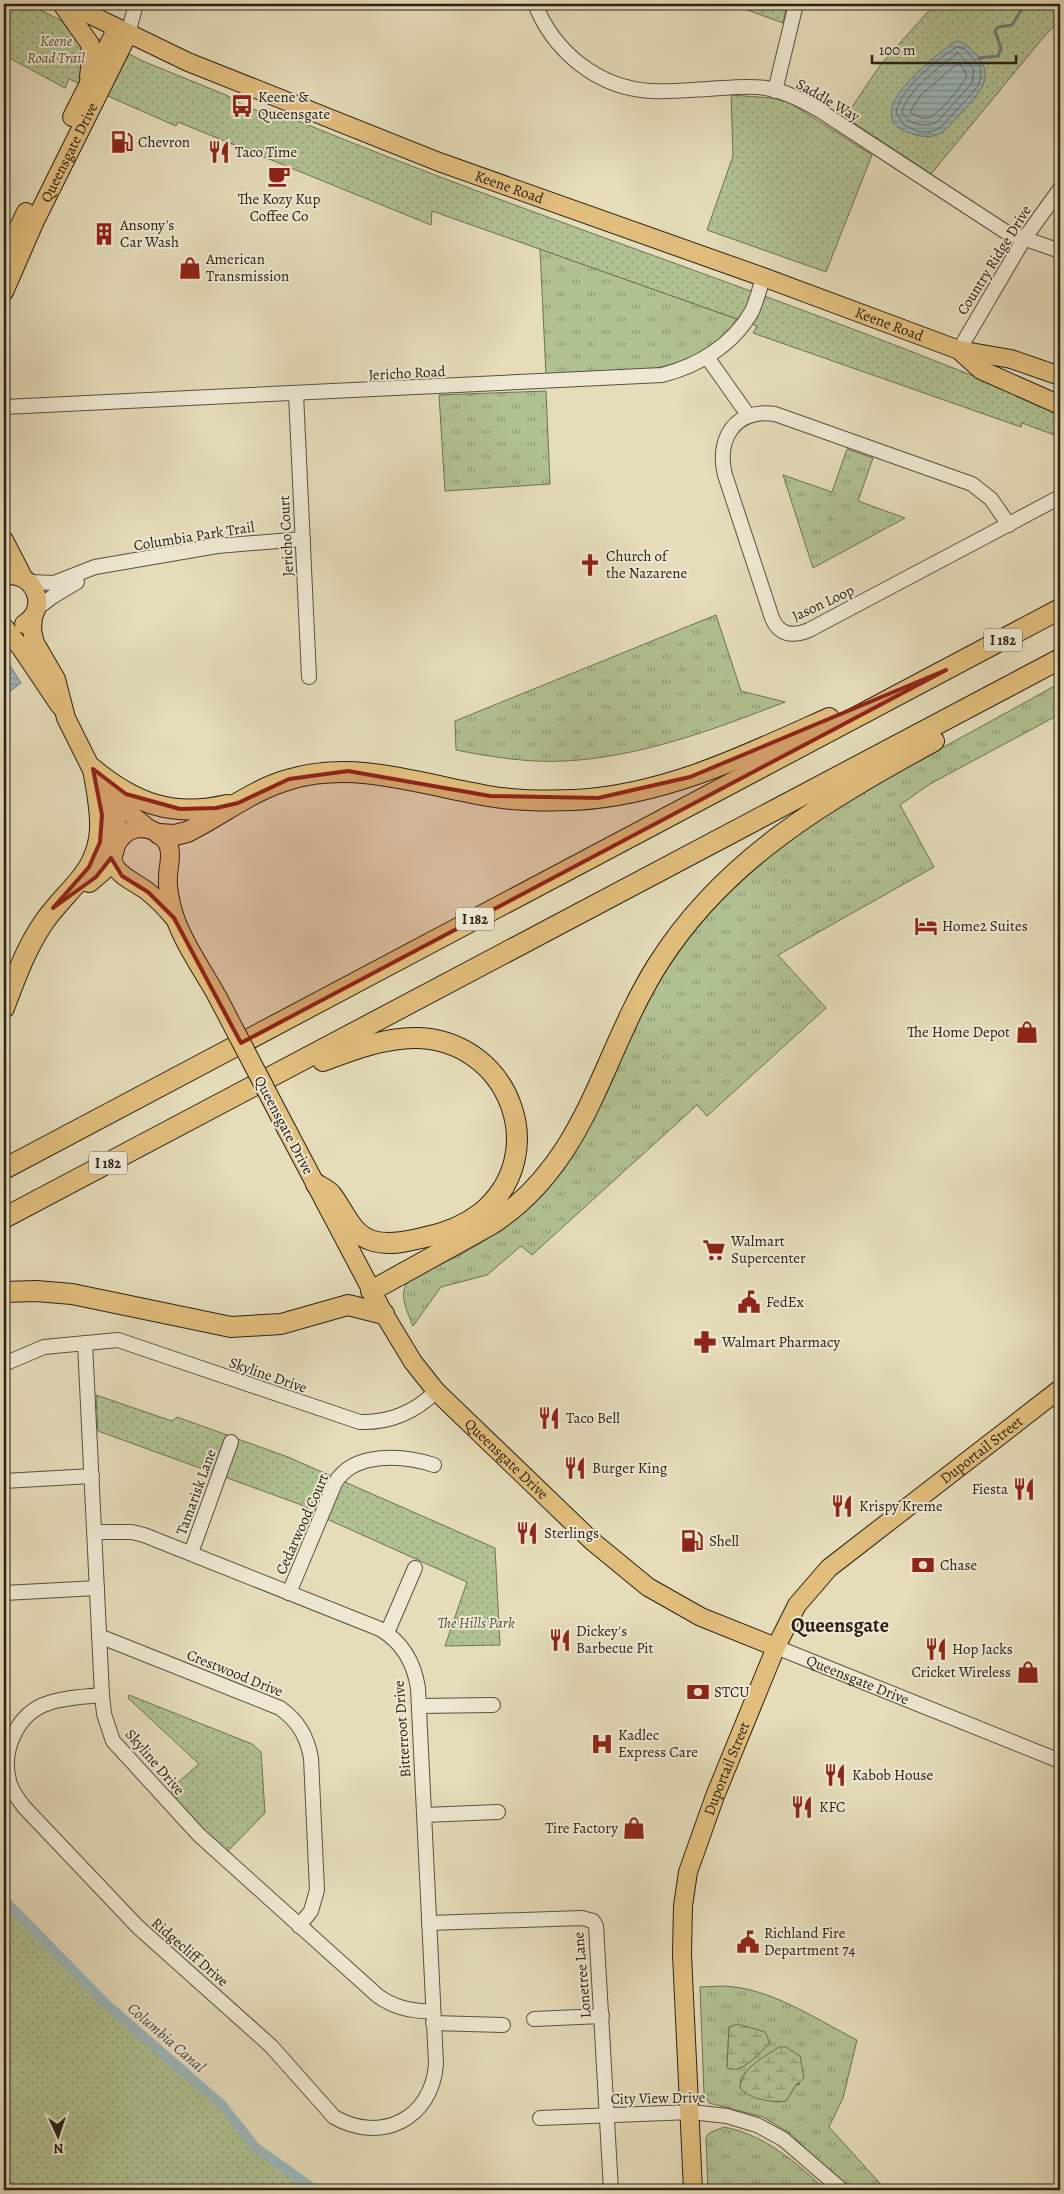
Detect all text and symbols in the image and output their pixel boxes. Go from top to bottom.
park label: Keene Road Trail [27,31,85,68]
scale bar [872,32,1015,64]
text: 100 m [879,40,916,60]
street label: Saddle Way [793,74,864,126]
place label: Keene & Queensgate [258,87,331,124]
bus stop icon: Keene & Queensgate [229,93,255,119]
street label: Queensgate Drive [36,99,102,206]
fuel station icon: Chevron [109,129,135,155]
place label: Chevron [138,132,190,152]
restaurant icon: Taco Time [206,139,232,165]
place label: Taco Time [235,142,297,162]
cafe icon: The Kozy Kup Coffee Co [266,163,292,189]
street label: Keene Road [472,166,547,209]
place label: The Kozy Kup Coffee Co [238,189,320,226]
street label: Country Ridge Drive [952,201,1036,319]
place label: Ansony's Car Wash [119,215,179,252]
building icon: Ansony's Car Wash [91,221,117,247]
place label: American Transmission [205,249,289,286]
shop icon: American Transmission [177,255,203,281]
street label: Keene Road [852,302,927,346]
street label: Jericho Road [368,361,447,385]
street label: Jericho Court [274,495,298,577]
street label: Columbia Park Trail [132,517,256,555]
place label: Church of the Nazarene [606,546,688,583]
church icon: Church of the Nazarene [577,552,603,578]
street label: Jason Loop [789,580,857,626]
road number: I 182 [984,628,1022,652]
road number: I 182 [456,908,494,931]
hotel icon: Home2 Suites [913,913,939,939]
place label: Home2 Suites [942,916,1028,936]
shop icon: The Home Depot [1014,1019,1040,1045]
place label: The Home Depot [907,1022,1010,1042]
street label: Queensgate Drive [250,1072,319,1178]
road number: I 182 [89,1152,127,1174]
place label: Walmart Supercenter [730,1231,806,1268]
supermarket icon: Walmart Supercenter [701,1237,727,1263]
public building icon: FedEx [736,1289,762,1315]
place label: FedEx [766,1292,804,1312]
pharmacy icon: Walmart Pharmacy [692,1329,718,1355]
place label: Walmart Pharmacy [721,1332,840,1352]
street label: Skyline Drive [226,1352,310,1398]
restaurant icon: Taco Bell [536,1405,562,1431]
place label: Taco Bell [566,1408,620,1428]
street label: Duportail Street [936,1411,1027,1488]
street label: Queensgate Drive [460,1414,553,1504]
street label: Tamarisk Lane [171,1446,221,1538]
restaurant icon: Burger King [562,1455,588,1481]
place label: Burger King [592,1458,668,1478]
street label: Cedarwood Court [271,1470,333,1578]
restaurant icon: Fiesta [1011,1476,1037,1502]
place label: Fiesta [972,1479,1008,1499]
restaurant icon: Krispy Kreme [829,1493,855,1519]
place label: Krispy Kreme [859,1496,943,1516]
restaurant icon: Sterlings [514,1520,540,1546]
place label: Sterlings [544,1523,599,1543]
fuel station icon: Shell [679,1528,705,1554]
place label: Shell [709,1531,739,1551]
bank icon: Chase [910,1552,936,1578]
place label: Chase [940,1555,977,1575]
district label: Queensgate [791,1612,889,1639]
park label: The Hills Park [437,1613,515,1633]
place label: Dickey's Barbecue Pit [576,1621,654,1658]
restaurant icon: Dickey's Barbecue Pit [547,1627,573,1653]
restaurant icon: Hop Jacks [923,1636,949,1662]
place label: Hop Jacks [952,1639,1013,1659]
street label: Crestwood Drive [184,1645,286,1702]
street label: Queensgate Drive [803,1650,912,1709]
shop icon: Cricket Wireless [1015,1659,1041,1685]
place label: Cricket Wireless [911,1662,1011,1682]
street label: Bitterroot Drive [389,1679,415,1778]
bank icon: STCU [685,1679,711,1705]
place label: STCU [714,1682,750,1702]
street label: Duportail Street [699,1719,754,1818]
street label: Skyline Drive [121,1725,189,1799]
place label: Kadlec Express Care [618,1725,698,1762]
hospital icon: Kadlec Express Care [589,1731,615,1757]
restaurant icon: Kabob House [822,1762,848,1788]
place label: Kabob House [852,1765,934,1785]
restaurant icon: KFC [789,1794,815,1820]
place label: KFC [819,1797,845,1817]
shop icon: Tire Factory [621,1815,647,1841]
place label: Tire Factory [545,1818,618,1838]
street label: Ridgecliff Drive [147,1913,233,1991]
place label: Richland Fire Department 74 [764,1923,856,1960]
public building icon: Richland Fire Department 74 [735,1929,761,1955]
street label: Lonetree Lane [568,1931,596,2019]
water label: Columbia Canal [123,1998,210,2078]
street label: City View Drive [611,2087,706,2109]
north arrow [32,2112,82,2162]
text: N [53,2139,64,2158]

